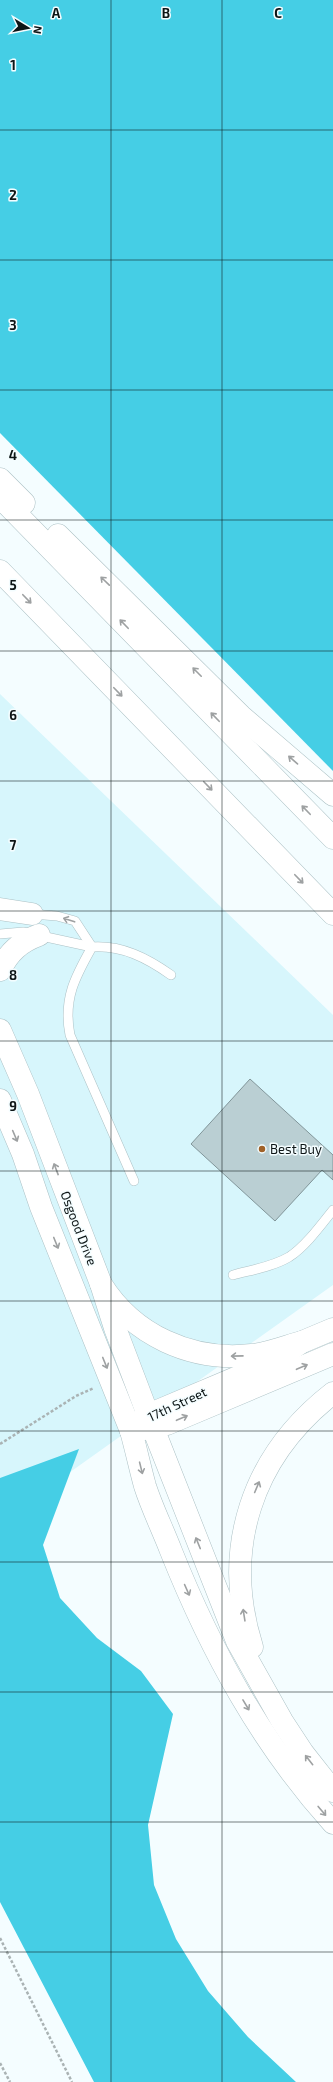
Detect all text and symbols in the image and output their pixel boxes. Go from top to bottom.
text: A [52,5,61,21]
text: B [162,5,170,21]
text: C [274,5,282,21]
north arrow [8,8,48,48]
text: N [31,25,45,35]
text: 1 [10,57,16,73]
text: 2 [9,187,17,203]
text: 3 [9,317,17,333]
text: 4 [9,447,17,463]
one-way arrow [100,576,110,586]
text: 5 [9,577,17,593]
one-way arrow [22,594,32,604]
one-way arrow [119,619,129,629]
one-way arrow [192,667,202,677]
one-way arrow [113,687,123,697]
text: 6 [9,707,17,723]
one-way arrow [210,712,220,722]
one-way arrow [288,755,298,765]
one-way arrow [203,781,213,791]
one-way arrow [301,805,311,815]
text: 7 [10,837,17,853]
one-way arrow [294,874,304,884]
one-way arrow [62,916,75,923]
text: 8 [9,967,17,983]
text: 9 [9,1098,17,1114]
one-way arrow [12,1130,20,1142]
place label: Best Buy [270,1141,322,1157]
marker: Best Buy [257,1144,267,1154]
one-way arrow [52,1164,60,1176]
street label: Osgood Drive [57,1189,101,1268]
one-way arrow [53,1237,60,1249]
one-way arrow [231,1352,244,1360]
one-way arrow [102,1357,110,1369]
one-way arrow [296,1363,308,1370]
street label: 17th Street [145,1383,209,1425]
one-way arrow [176,1413,188,1421]
one-way arrow [138,1462,145,1475]
one-way arrow [254,1482,261,1494]
one-way arrow [193,1537,201,1549]
one-way arrow [184,1583,191,1595]
one-way arrow [240,1608,248,1621]
one-way arrow [242,1699,250,1711]
one-way arrow [305,1755,313,1766]
one-way arrow [317,1805,326,1816]

